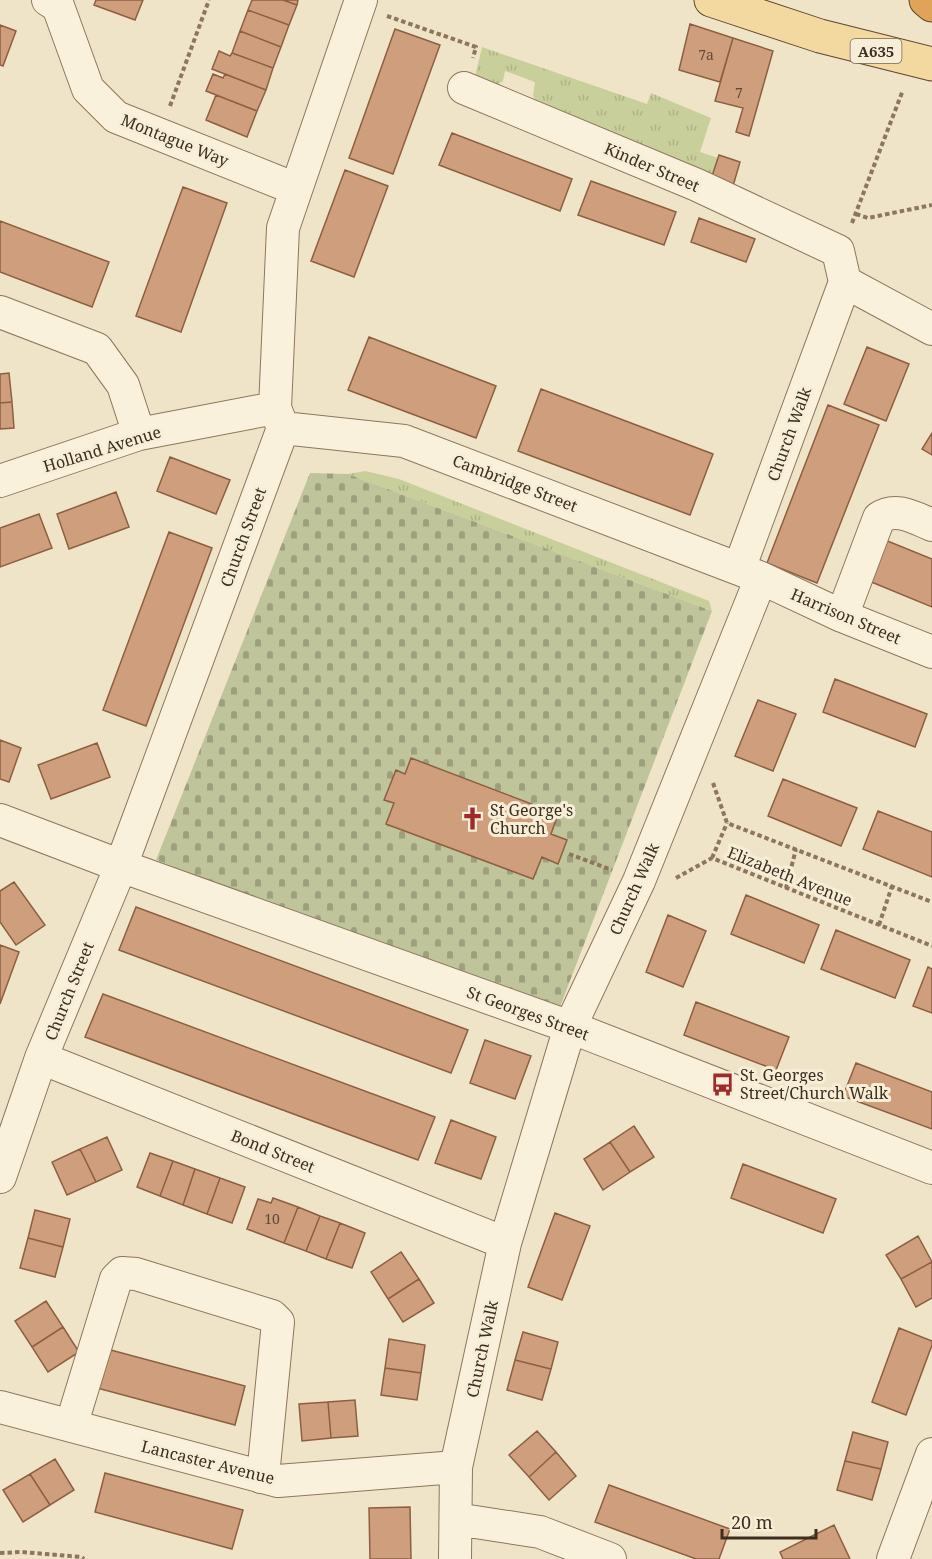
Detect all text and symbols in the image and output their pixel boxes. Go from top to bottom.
road number: A635 [850,39,902,63]
house number: 7a [698,45,714,64]
house number: 7 [735,83,743,102]
street label: Montague Way [118,108,233,172]
street label: Kinder Street [601,137,703,197]
street label: Church Walk [762,383,816,484]
street label: Holland Avenue [40,421,164,477]
street label: Cambridge Street [449,449,581,517]
street label: Church Street [215,484,271,590]
street label: Harrison Street [788,583,905,649]
place label: St George's Church [490,799,573,839]
church icon: St George's Church [459,806,485,832]
street label: Church Walk [604,839,664,939]
street label: Elizabeth Avenue [724,841,856,911]
street label: Church Street [39,938,99,1044]
street label: St Georges Street [464,981,592,1045]
place label: St. Georges Street/Church Walk [740,1064,889,1104]
bus stop icon: St. Georges Street/Church Walk [709,1071,735,1097]
street label: Bond Street [228,1124,319,1178]
house number: 10 [264,1209,280,1228]
street label: Church Walk [461,1298,503,1400]
street label: Lancaster Avenue [139,1435,277,1489]
scale bar [722,1502,816,1540]
text: 20 m [731,1510,773,1534]

